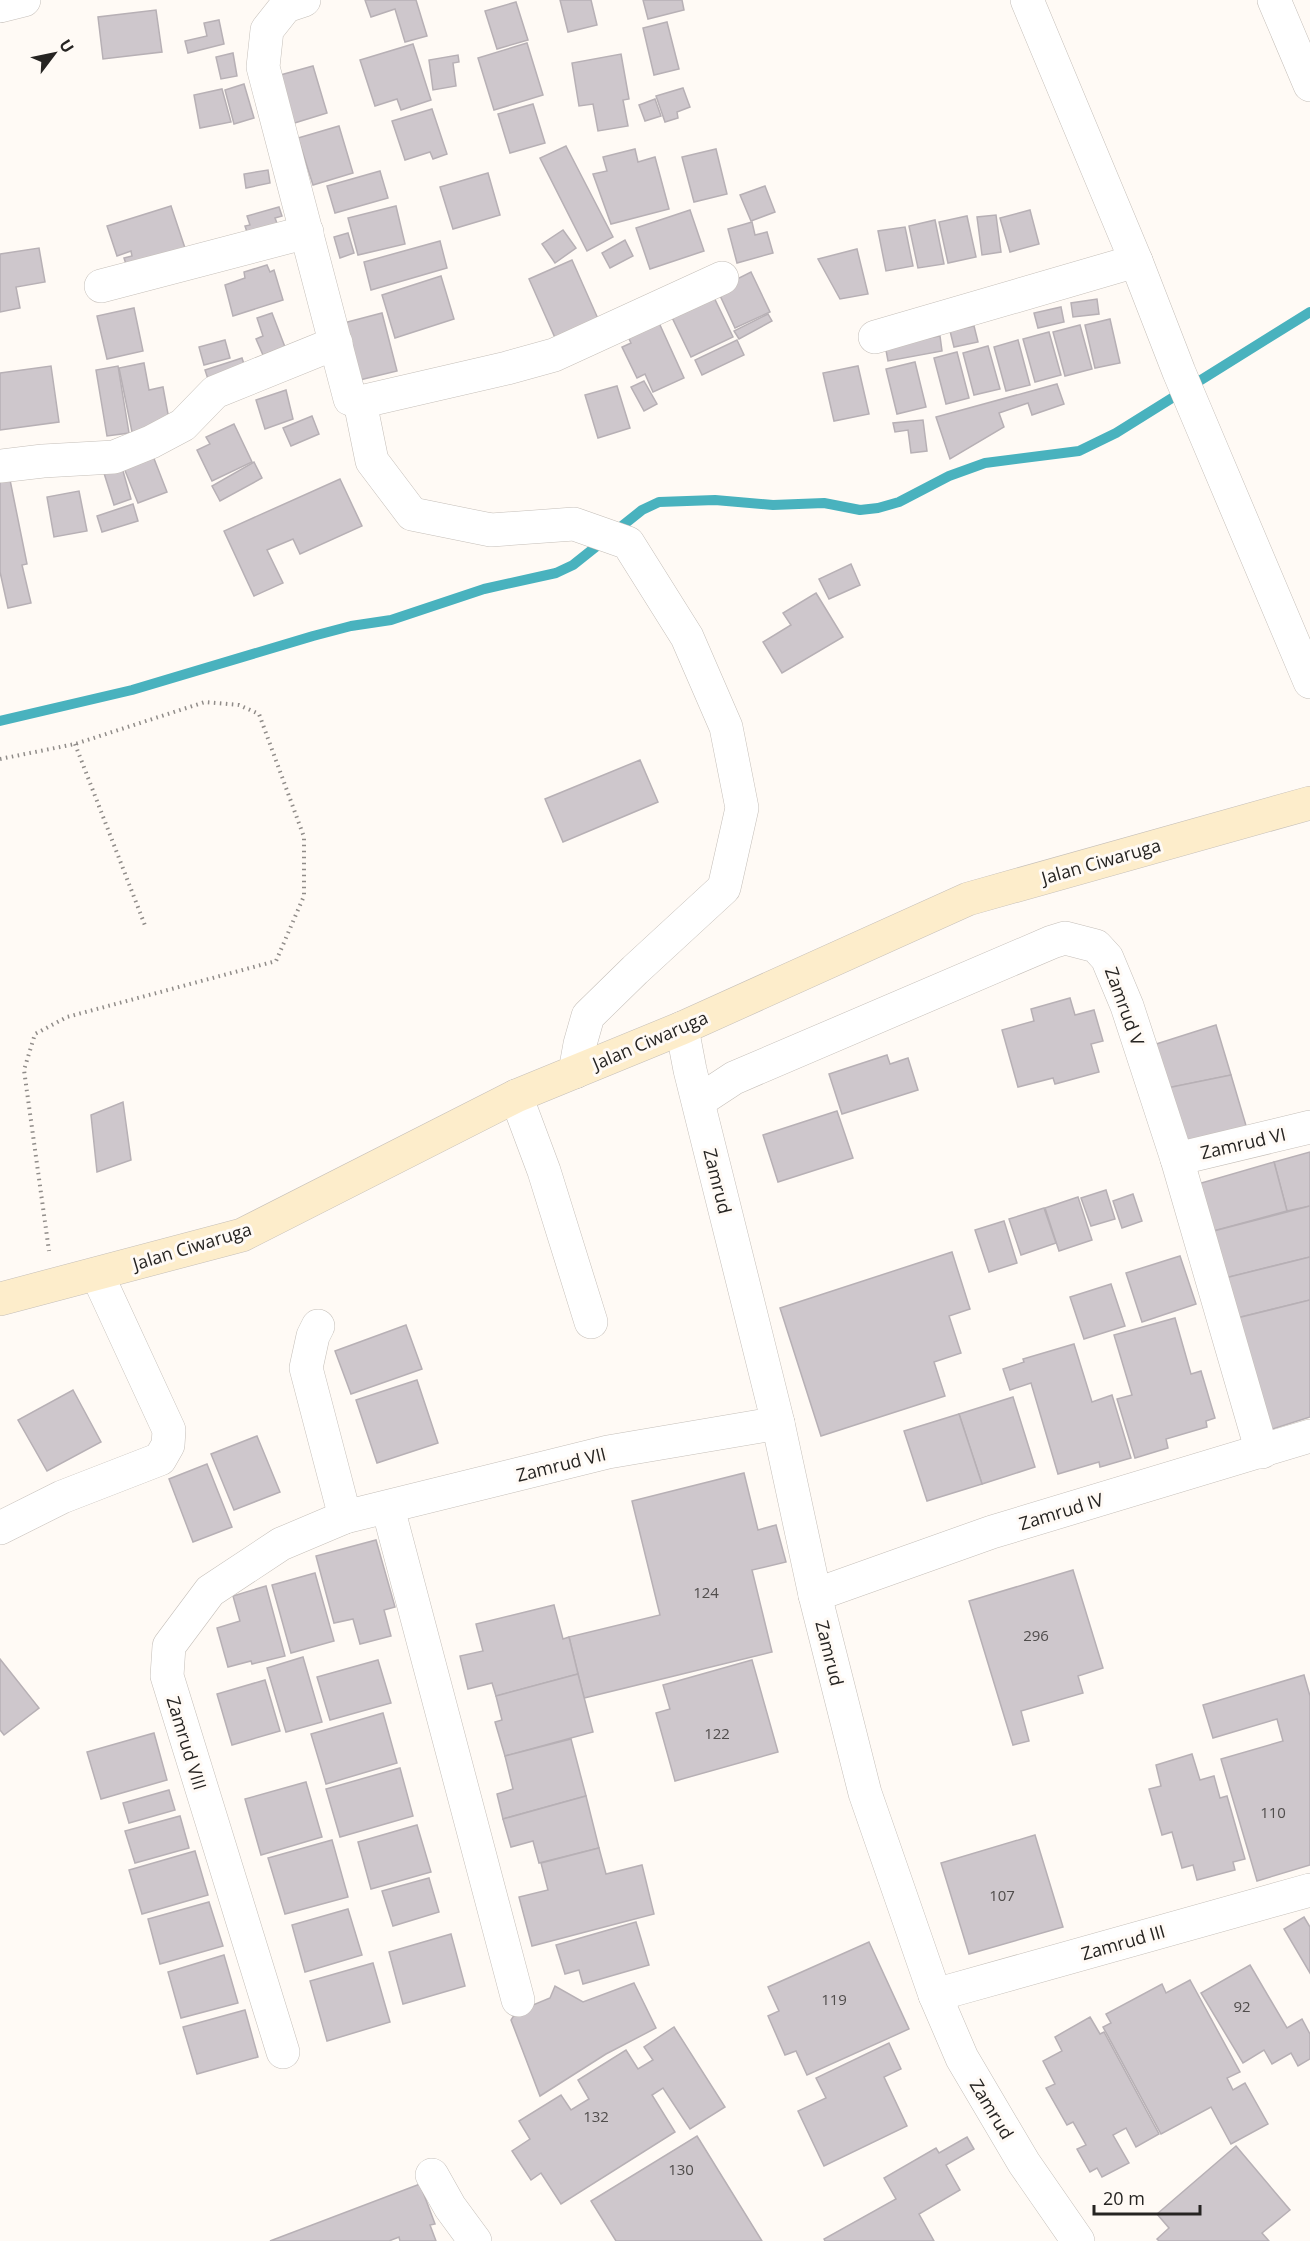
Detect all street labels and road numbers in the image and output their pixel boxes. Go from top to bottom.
street label: Jalan Ciwaruga [1037,832,1163,890]
street label: Zamrud V [1100,963,1150,1049]
street label: Jalan Ciwaruga [587,1005,711,1076]
street label: Zamrud VI [1198,1122,1288,1164]
street label: Zamrud [698,1146,738,1216]
street label: Jalan Ciwaruga [128,1217,254,1276]
street label: Zamrud VII [514,1441,608,1487]
street label: Zamrud IV [1016,1487,1106,1535]
street label: Zamrud [810,1618,850,1688]
street label: Zamrud VIII [161,1693,213,1793]
street label: Zamrud III [1078,1919,1168,1965]
street label: Zamrud [965,2074,1019,2144]

